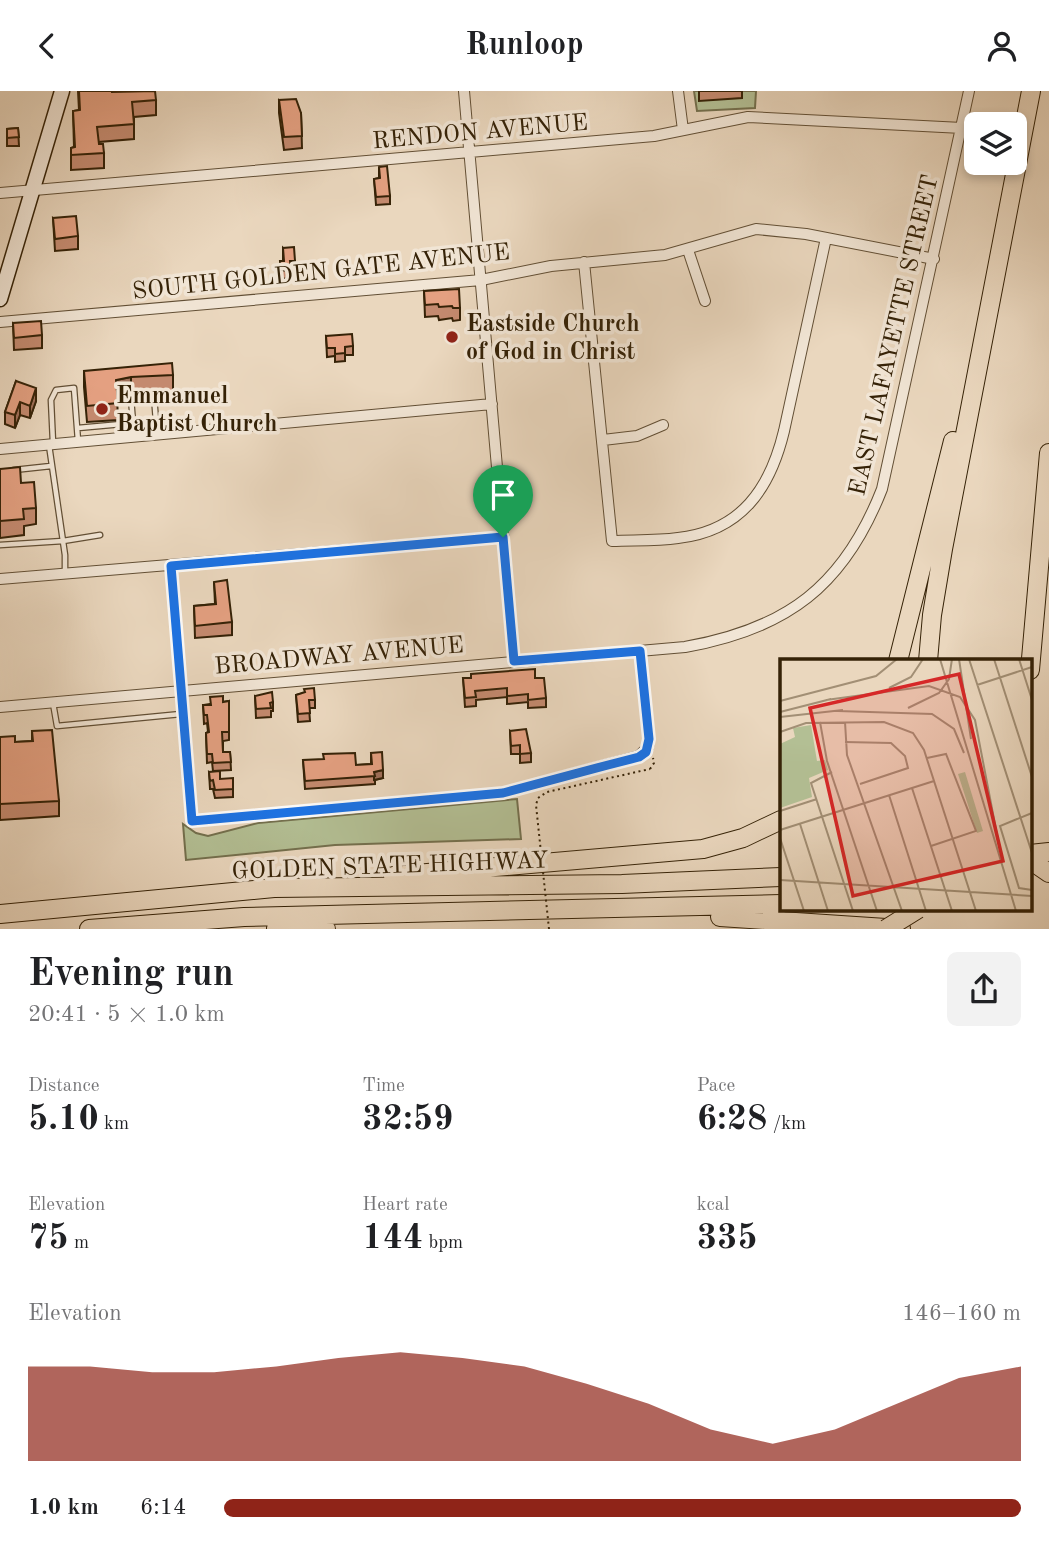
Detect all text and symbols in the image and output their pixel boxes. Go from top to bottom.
icon: back [28,27,66,65]
icon: person [983,27,1021,65]
text: Runloop [465,30,584,62]
street label: RENDON AVENUE [371,112,589,154]
map controls [964,112,1027,175]
button: layers [964,112,1027,175]
street label: EAST LAFAYETTE STREET [846,173,944,498]
street label: SOUTH GOLDEN GATE AVENUE [131,241,511,305]
place label: Eastside Church of God in Christ [466,313,640,365]
marker: Eastside Church of God in Christ [444,329,460,345]
place label: Emmanuel Baptist Church [116,385,277,437]
marker: Emmanuel Baptist Church [94,401,110,417]
pin [473,465,533,537]
icon: arrive [484,476,522,514]
street label: BROADWAY AVENUE [214,634,465,680]
inset map [780,659,1032,911]
street label: GOLDEN STATE HIGHWAY [231,849,549,885]
button: share [947,952,1021,1026]
text: Evening run [28,956,234,994]
text: 20:41 · 5 × 1.0 km [28,1003,225,1026]
text: Distance [28,1077,100,1096]
text: Time [362,1077,405,1096]
text: Pace [697,1077,735,1096]
text: 5.10 [28,1102,99,1137]
text: 32:59 [362,1102,453,1137]
text: 6:28 [697,1102,767,1137]
text: km [99,1115,129,1134]
text: /km [767,1115,806,1134]
text: Elevation [28,1196,105,1215]
text: Heart rate [362,1196,448,1215]
text: kcal [697,1196,729,1215]
text: 75 [28,1221,69,1256]
text: 144 [362,1221,423,1256]
text: 335 [697,1221,758,1256]
text: m [69,1234,89,1253]
text: bpm [423,1234,463,1253]
text: Elevation [28,1302,122,1325]
text: 146–160 m [902,1302,1021,1325]
text: 1.0 km [28,1496,99,1519]
text: 6:14 [140,1496,186,1519]

